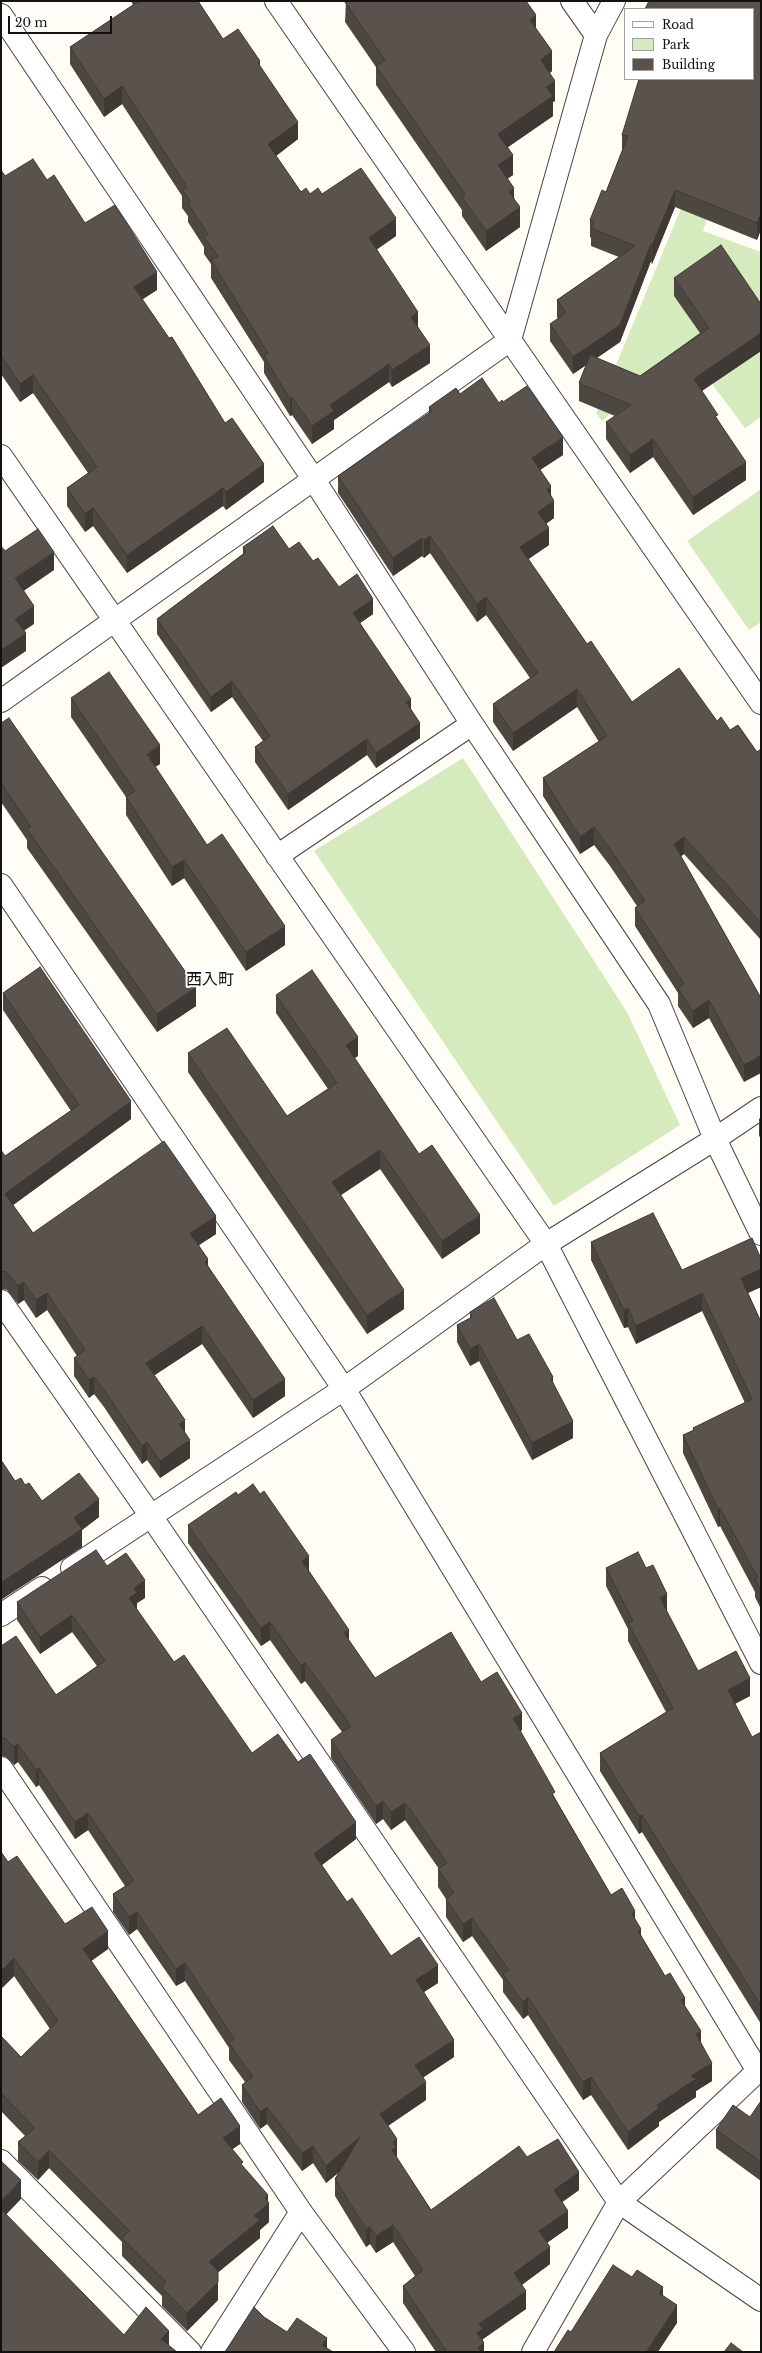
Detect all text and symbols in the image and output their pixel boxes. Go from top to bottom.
scale bar [10,8,114,34]
legend [624,8,754,80]
text: 20 m [15,15,47,30]
text: Road [662,17,694,32]
text: Park [662,37,690,52]
text: Building [662,57,715,72]
district label: 西入町 [186,970,234,990]

